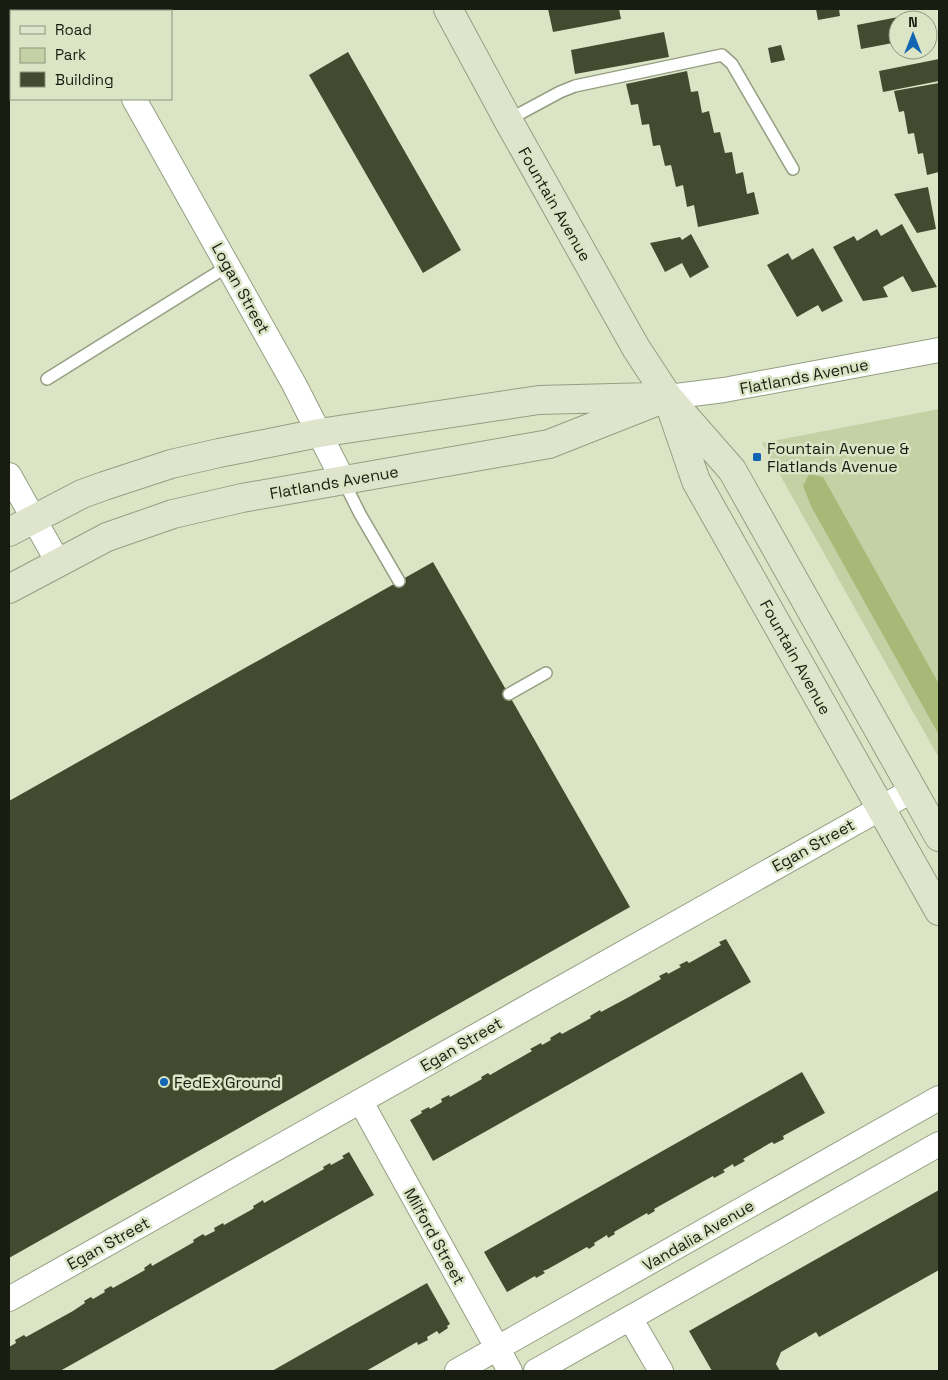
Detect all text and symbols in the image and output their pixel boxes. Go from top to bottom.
legend [10,10,172,100]
north arrow [888,10,938,60]
text: N [908,13,918,31]
text: Road [55,20,92,39]
text: Park [55,45,86,64]
text: Building [55,70,114,89]
street label: Fountain Avenue [513,143,596,265]
street label: Logan Street [207,239,274,337]
street label: Flatlands Avenue [738,354,870,399]
place label: Fountain Avenue & Flatlands Avenue [767,438,910,477]
marker: Fountain Avenue & Flatlands Avenue [751,451,763,463]
street label: Flatlands Avenue [268,461,400,504]
street label: Fountain Avenue [755,596,836,719]
street label: Egan Street [768,814,858,877]
street label: Egan Street [416,1013,506,1076]
place label: FedEx Ground [174,1072,281,1093]
marker: FedEx Ground [158,1076,170,1088]
street label: Milford Street [399,1184,470,1288]
street label: Vandalia Avenue [639,1195,758,1276]
street label: Egan Street [63,1212,153,1275]

